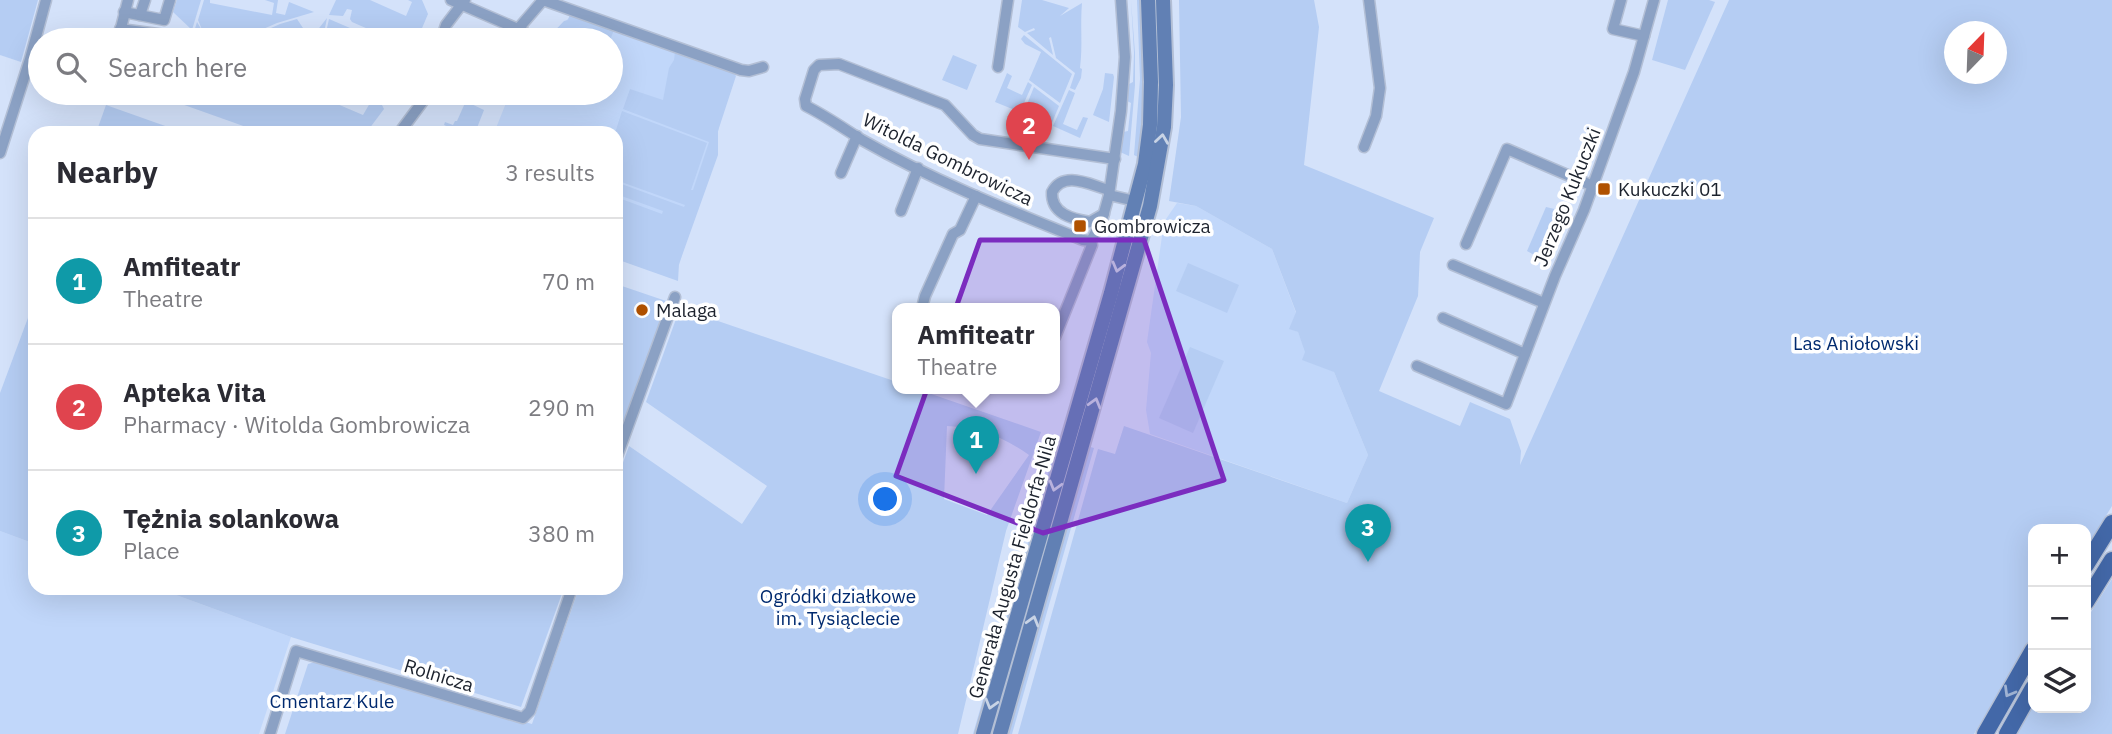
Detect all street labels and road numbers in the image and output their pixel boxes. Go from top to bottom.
street label: Witolda Gombrowicza [859,107,1037,211]
street label: Jerzego Kukuczki [1528,124,1606,270]
street label: Generała Augusta Fieldorfa-Nila [963,433,1061,701]
street label: Rolnicza [401,653,477,697]

